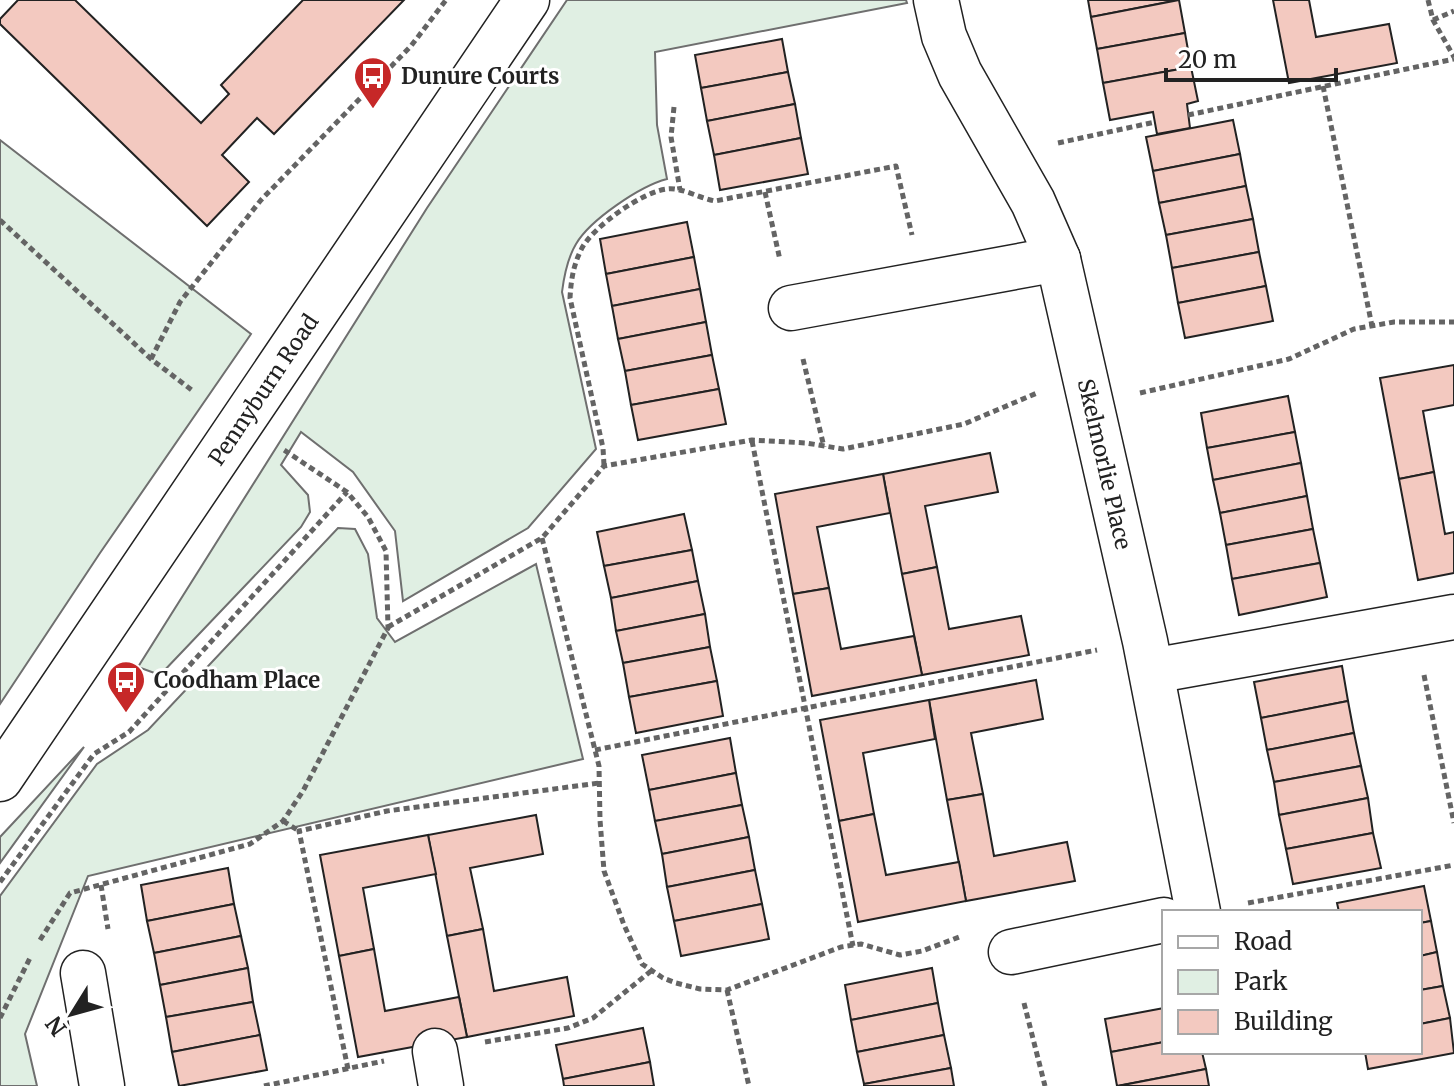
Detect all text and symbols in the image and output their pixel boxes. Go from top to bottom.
scale bar [1166,32,1336,82]
text: 20 m [1178,44,1237,75]
bus stop icon: Dunure Courts [352,55,394,110]
place label: Dunure Courts [401,62,559,90]
street label: Pennyburn Road [202,309,324,471]
street label: Skelmorlie Place [1072,376,1138,552]
bus stop icon: Coodham Place [105,659,147,714]
place label: Coodham Place [154,666,320,694]
legend [1162,910,1422,1054]
text: Road [1234,926,1292,957]
text: Park [1234,966,1288,997]
north arrow [32,974,112,1054]
text: Building [1234,1006,1333,1037]
text: N [39,1010,72,1041]

